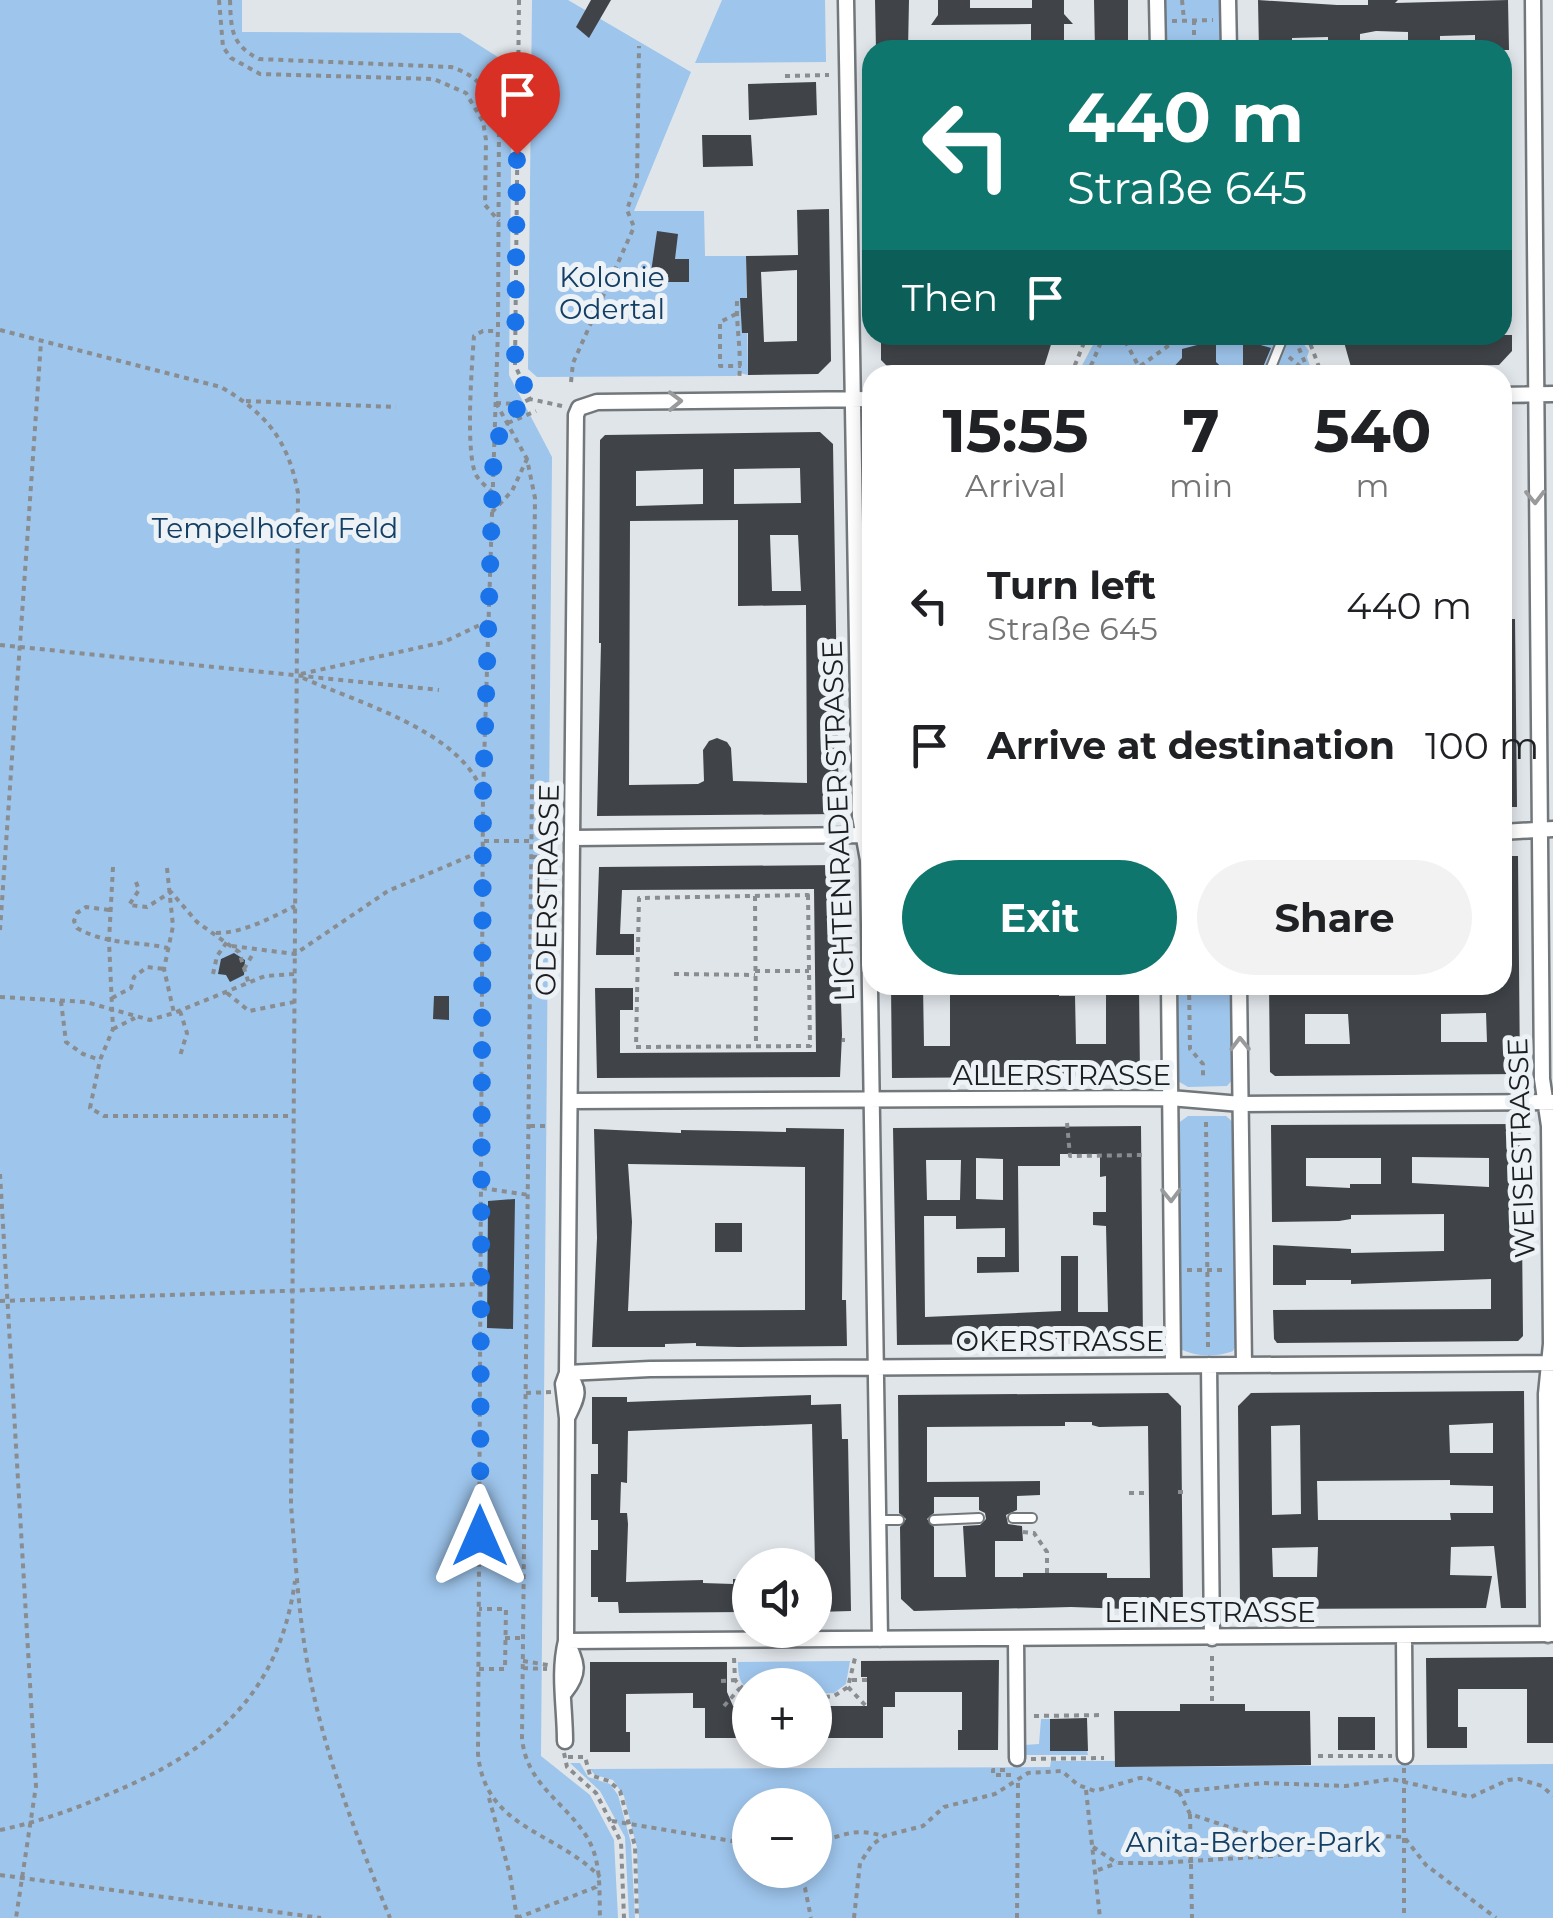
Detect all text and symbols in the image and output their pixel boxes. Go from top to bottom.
pin [475,52,560,155]
icon: arrive [490,67,545,122]
text: 440 m [1067,74,1304,160]
icon: left [902,80,1032,210]
text: Straße 645 [1067,160,1307,215]
park label: Kolonie Odertal [559,260,665,326]
icon: arrive [1018,270,1073,325]
text: Then [902,274,998,321]
one-way arrow [668,390,684,412]
text: 15:55 [942,394,1089,467]
text: 7 [1183,394,1220,467]
text: 540 [1314,394,1431,467]
text: Arrival [965,466,1066,505]
text: min [1169,466,1233,505]
text: m [1356,466,1390,505]
one-way arrow [1524,490,1546,506]
park label: Tempelhofer Feld [152,511,398,545]
text: Turn left [987,562,1156,609]
icon: left [902,578,957,633]
text: 440 m [1346,582,1472,629]
text: Straße 645 [987,609,1158,648]
street label: LICHTENRADER STRASSE [815,640,861,1002]
icon: arrive [902,718,957,773]
text: Arrive at destination [987,722,1395,769]
text: 100 m [1425,722,1539,769]
street label: ODERSTRASSE [528,784,566,996]
button: Exit [902,860,1177,975]
button: Share [1197,860,1472,975]
one-way arrow [1229,1036,1251,1052]
street label: WEISESTRASSE [1500,1037,1542,1259]
street label: ALLERSTRASSE [953,1058,1171,1092]
one-way arrow [1160,1188,1182,1204]
street label: OKERSTRASSE [956,1324,1164,1358]
position arrow [428,1484,532,1588]
map controls [732,1548,832,1888]
button: sound [732,1548,832,1648]
street label: LEINESTRASSE [1104,1595,1316,1629]
button: + [732,1668,832,1768]
button: − [732,1788,832,1888]
park label: Anita-Berber-Park [1126,1825,1381,1859]

